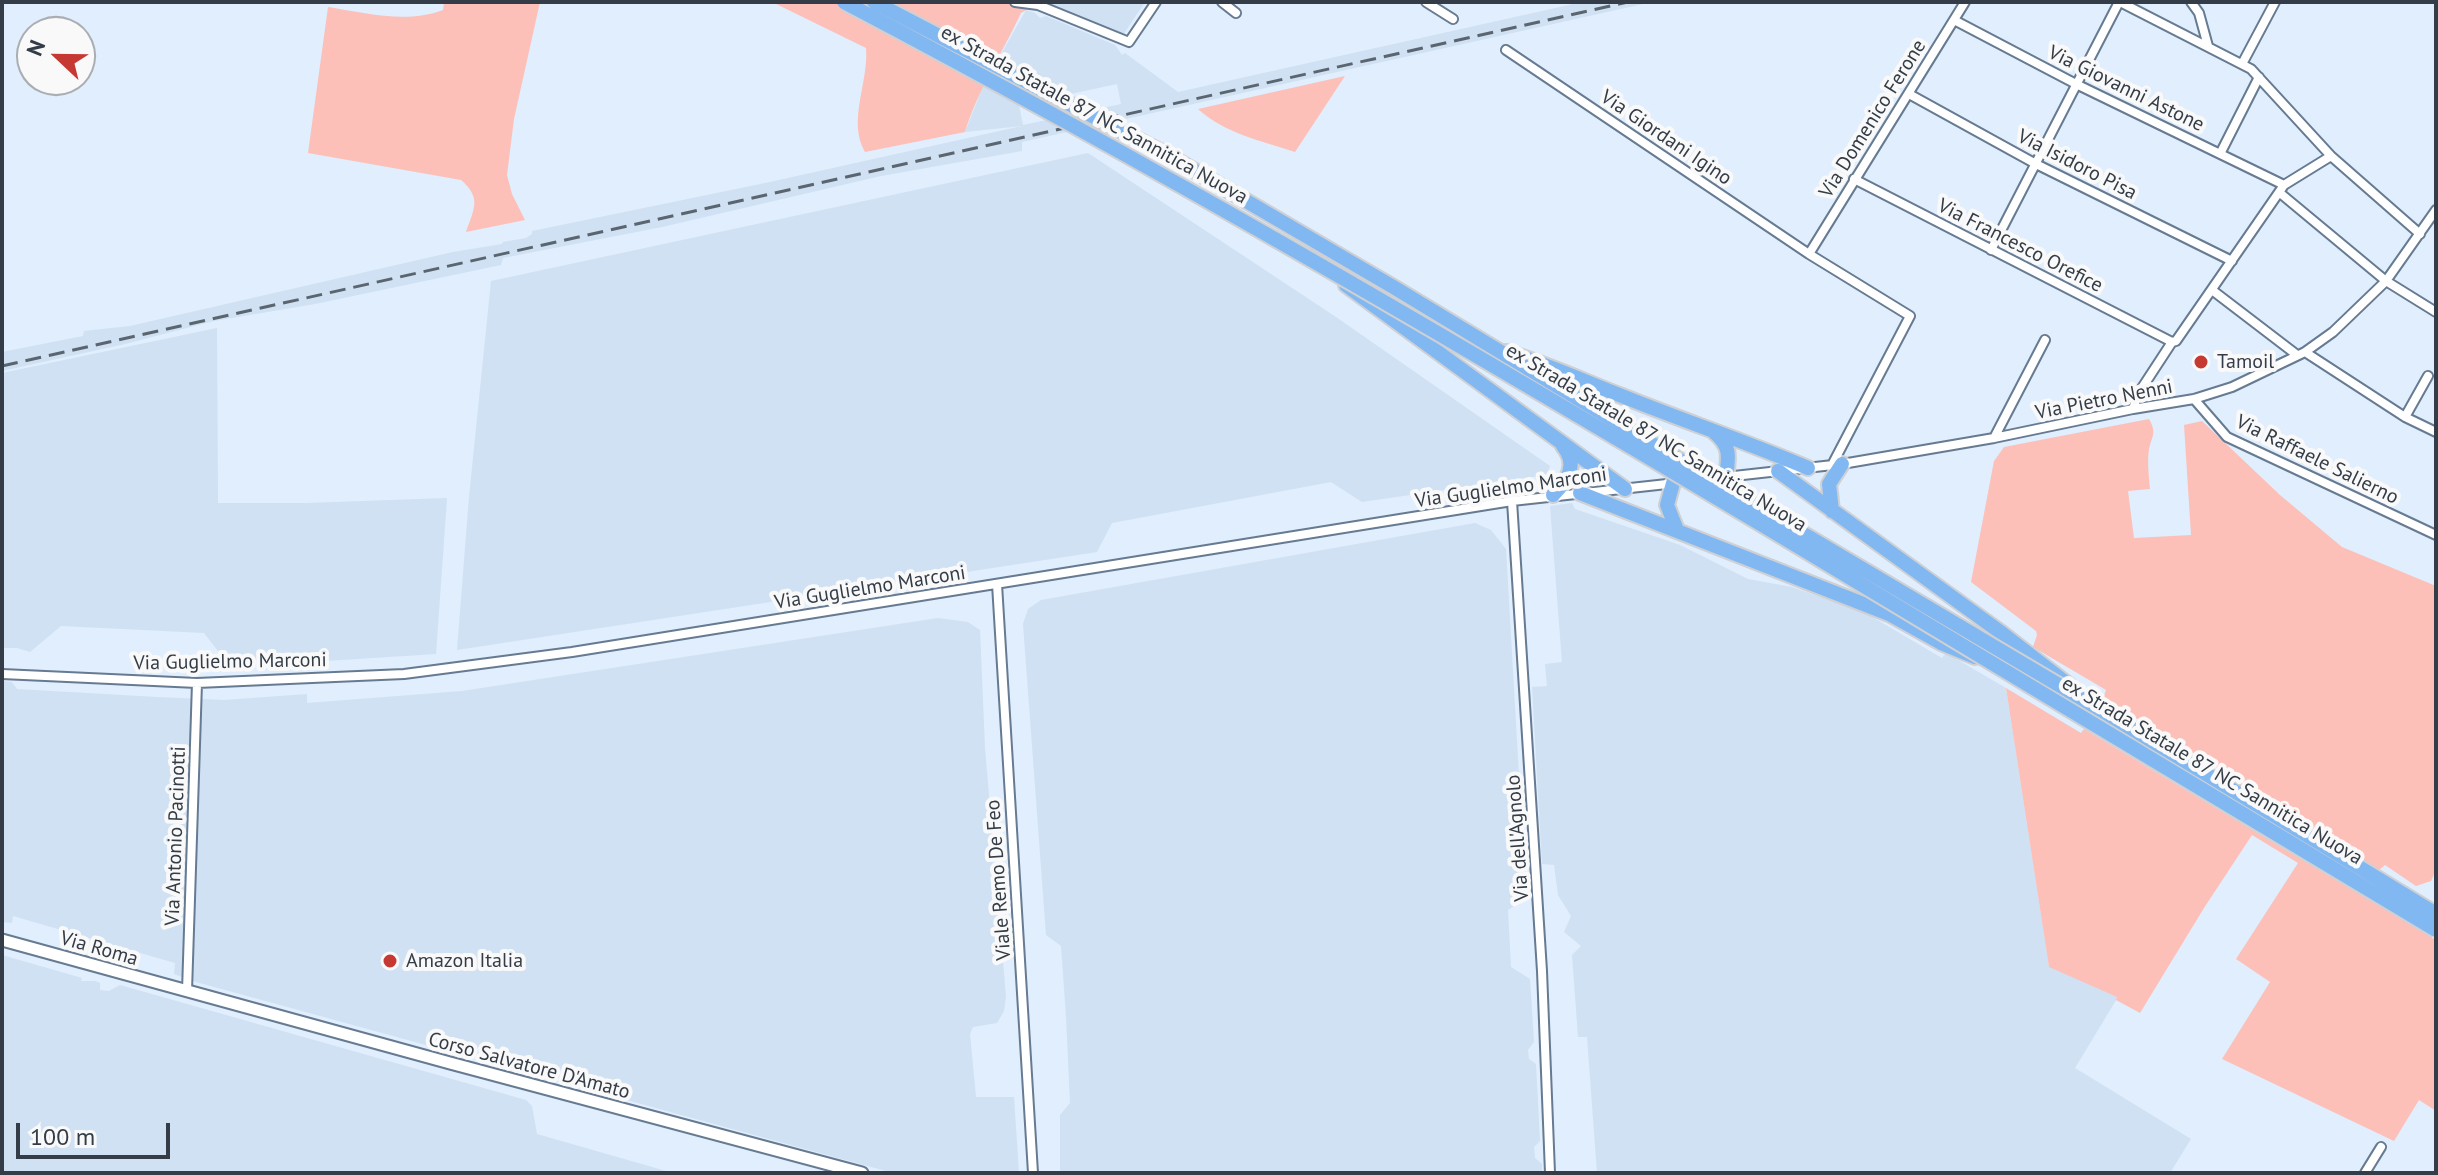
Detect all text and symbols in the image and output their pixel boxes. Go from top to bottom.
north arrow [16,16,96,96]
street label: ex Strada Statale 87 NC Sannitica Nuova [937,20,1251,210]
street label: Via Domenico Ferone [1815,35,1931,203]
text: N [20,36,51,60]
street label: Via Giovanni Astone [2044,41,2208,137]
street label: Via Giordani Igino [1596,85,1736,191]
street label: Via Isidoro Pisa [2013,125,2141,205]
street label: Via Francesco Orefice [1934,194,2106,298]
street label: ex Strada Statale 87 NC Sannitica Nuova [1501,338,1811,538]
place label: Tamoil [2217,350,2274,374]
marker: Tamoil [2192,353,2210,371]
street label: Via Pietro Nenni [2033,375,2175,425]
street label: Via Raffaele Salierno [2232,410,2402,510]
street label: Via Guglielmo Marconi [1414,463,1608,513]
street label: Via Guglielmo Marconi [773,561,967,615]
street label: Via Guglielmo Marconi [133,648,327,676]
street label: ex Strada Statale 87 NC Sannitica Nuova [2057,671,2367,871]
street label: Via Antonio Pacinotti [161,746,191,926]
street label: Via dell'Agnolo [1502,774,1534,902]
street label: Viale Remo De Feo [981,799,1017,961]
street label: Via Roma [57,926,141,972]
place label: Amazon Italia [406,949,523,973]
marker: Amazon Italia [381,952,399,970]
street label: Corso Salvatore D'Amato [426,1028,632,1104]
scale bar [20,1107,174,1157]
text: 100 m [30,1121,95,1152]

